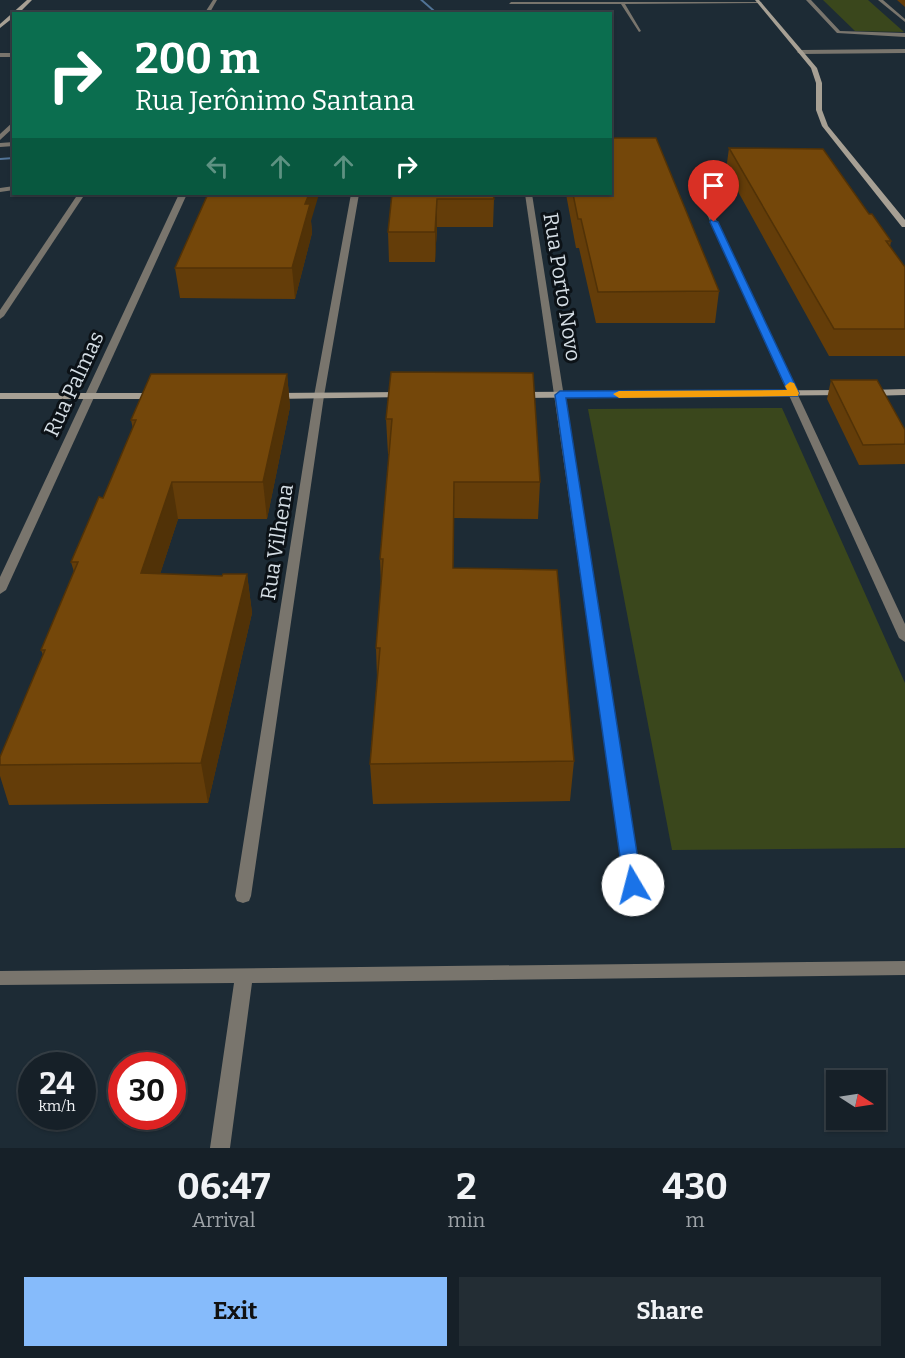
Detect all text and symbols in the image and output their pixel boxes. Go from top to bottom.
text: 200 m [135,34,260,84]
icon: right [36,36,114,114]
text: Rua Jerônimo Santana [135,85,415,117]
icon: left [201,150,234,183]
icon: ahead [264,150,297,183]
icon: ahead [327,150,360,183]
icon: right [390,150,423,183]
pin [688,160,739,222]
icon: arrive [697,169,730,202]
street label: Rua Porto Novo [537,211,587,363]
street label: Rua Palmas [38,327,110,441]
street label: Rua Vilhena [255,481,299,602]
position arrow [601,853,665,917]
speed limit sign: 30 [108,1052,186,1130]
text: 24 [39,1066,75,1102]
north arrow [826,1070,886,1130]
map controls [826,1070,886,1130]
text: km/h [38,1097,76,1115]
text: 06:47 [177,1165,270,1209]
text: 2 [456,1165,477,1209]
text: 430 [662,1165,728,1209]
text: Arrival [192,1208,255,1232]
text: min [448,1208,485,1232]
text: m [686,1208,705,1232]
button: Exit [24,1277,447,1346]
button: Share [459,1277,881,1346]

